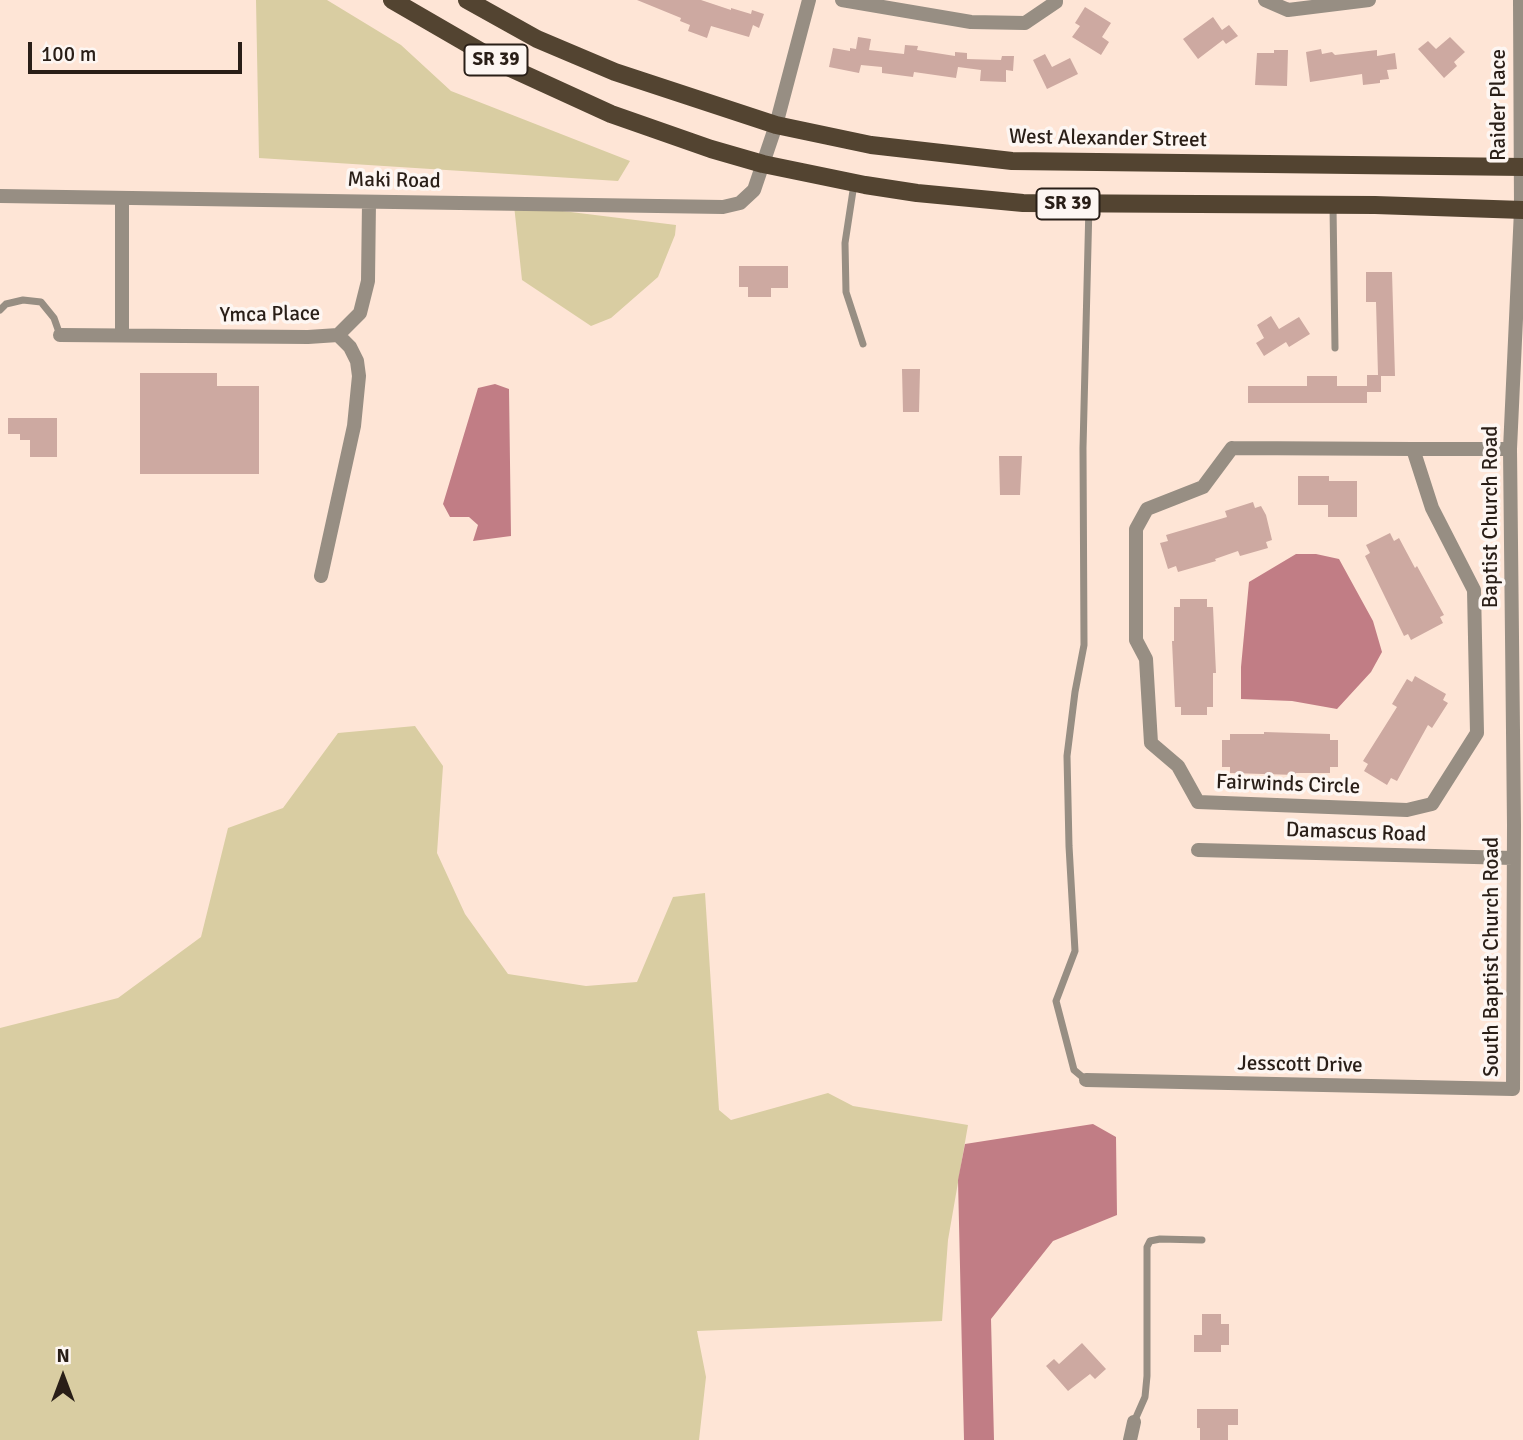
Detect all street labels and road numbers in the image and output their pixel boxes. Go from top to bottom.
road number: SR 39 [464,44,528,76]
street label: Raider Place [1486,49,1512,161]
street label: West Alexander Street [1009,125,1207,153]
street label: Maki Road [347,168,441,194]
road number: SR 39 [1036,188,1100,220]
street label: Ymca Place [220,302,320,328]
street label: Baptist Church Road [1478,426,1504,608]
street label: Fairwinds Circle [1215,770,1361,800]
street label: Damascus Road [1285,818,1427,848]
street label: South Baptist Church Road [1479,837,1505,1077]
street label: Jesscott Drive [1237,1051,1363,1079]

